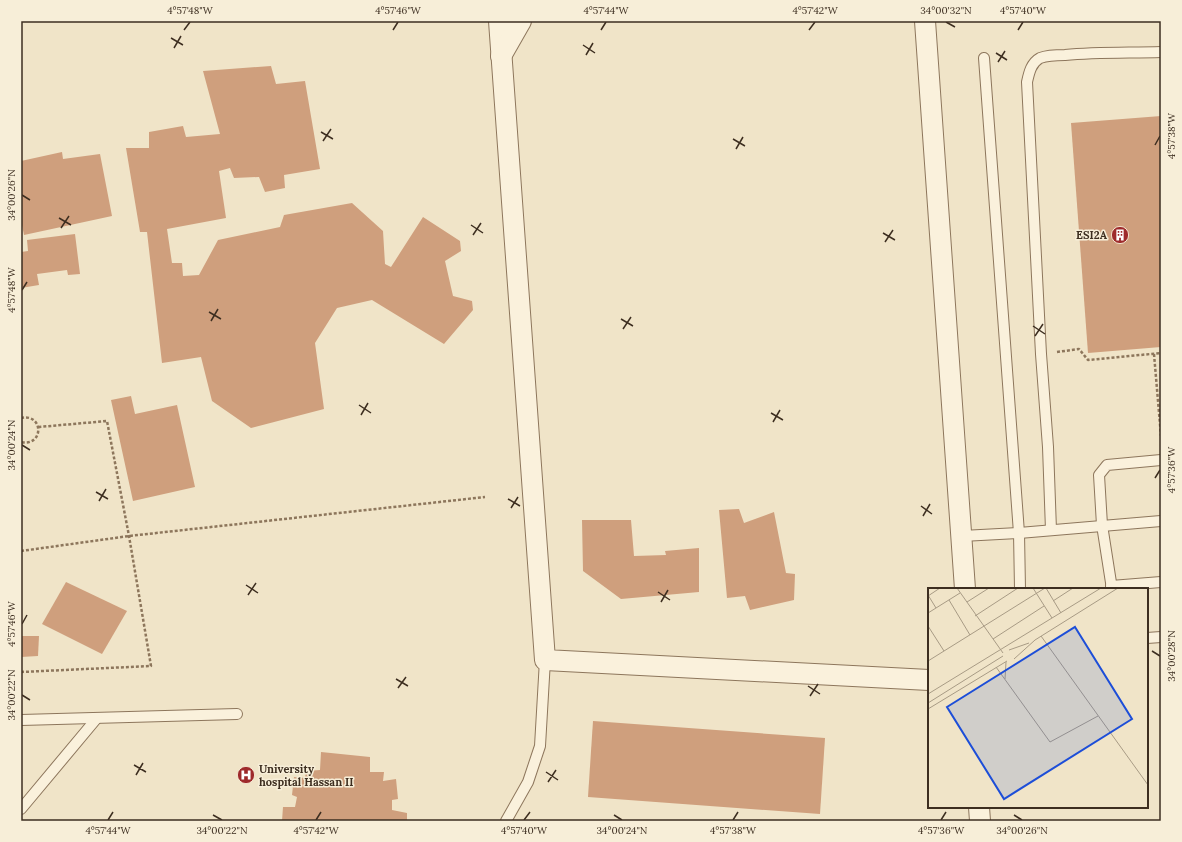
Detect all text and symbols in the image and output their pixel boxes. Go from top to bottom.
text: 4°57'48"W [167,4,214,17]
text: 4°57'46"W [375,4,422,17]
text: 4°57'44"W [583,4,630,17]
text: 4°57'42"W [792,4,839,17]
text: 34°00'32"N [920,4,972,17]
text: 4°57'40"W [1000,4,1047,17]
text: 4°57'38"W [1165,112,1178,159]
text: 34°00'26"N [5,169,18,221]
building icon: ESI2A [1110,225,1130,245]
place label: ESI2A [1076,228,1108,242]
text: 4°57'48"W [5,266,18,313]
text: 34°00'24"N [5,419,18,470]
text: 4°57'36"W [1165,446,1178,493]
inset map [928,588,1148,808]
text: 4°57'46"W [5,600,18,647]
text: 34°00'28"N [1165,630,1178,682]
text: 34°00'22"N [5,669,18,721]
place label: University hospital Hassan II [259,762,354,789]
hospital icon: University hospital Hassan II [236,765,256,785]
text: 4°57'44"W [85,824,132,837]
text: 34°00'22"N [196,824,248,837]
text: 4°57'42"W [293,824,340,837]
text: 4°57'40"W [501,824,548,837]
text: 34°00'24"N [597,824,648,837]
text: 4°57'38"W [710,824,757,837]
text: 4°57'36"W [918,824,965,837]
text: 34°00'26"N [996,824,1048,837]

